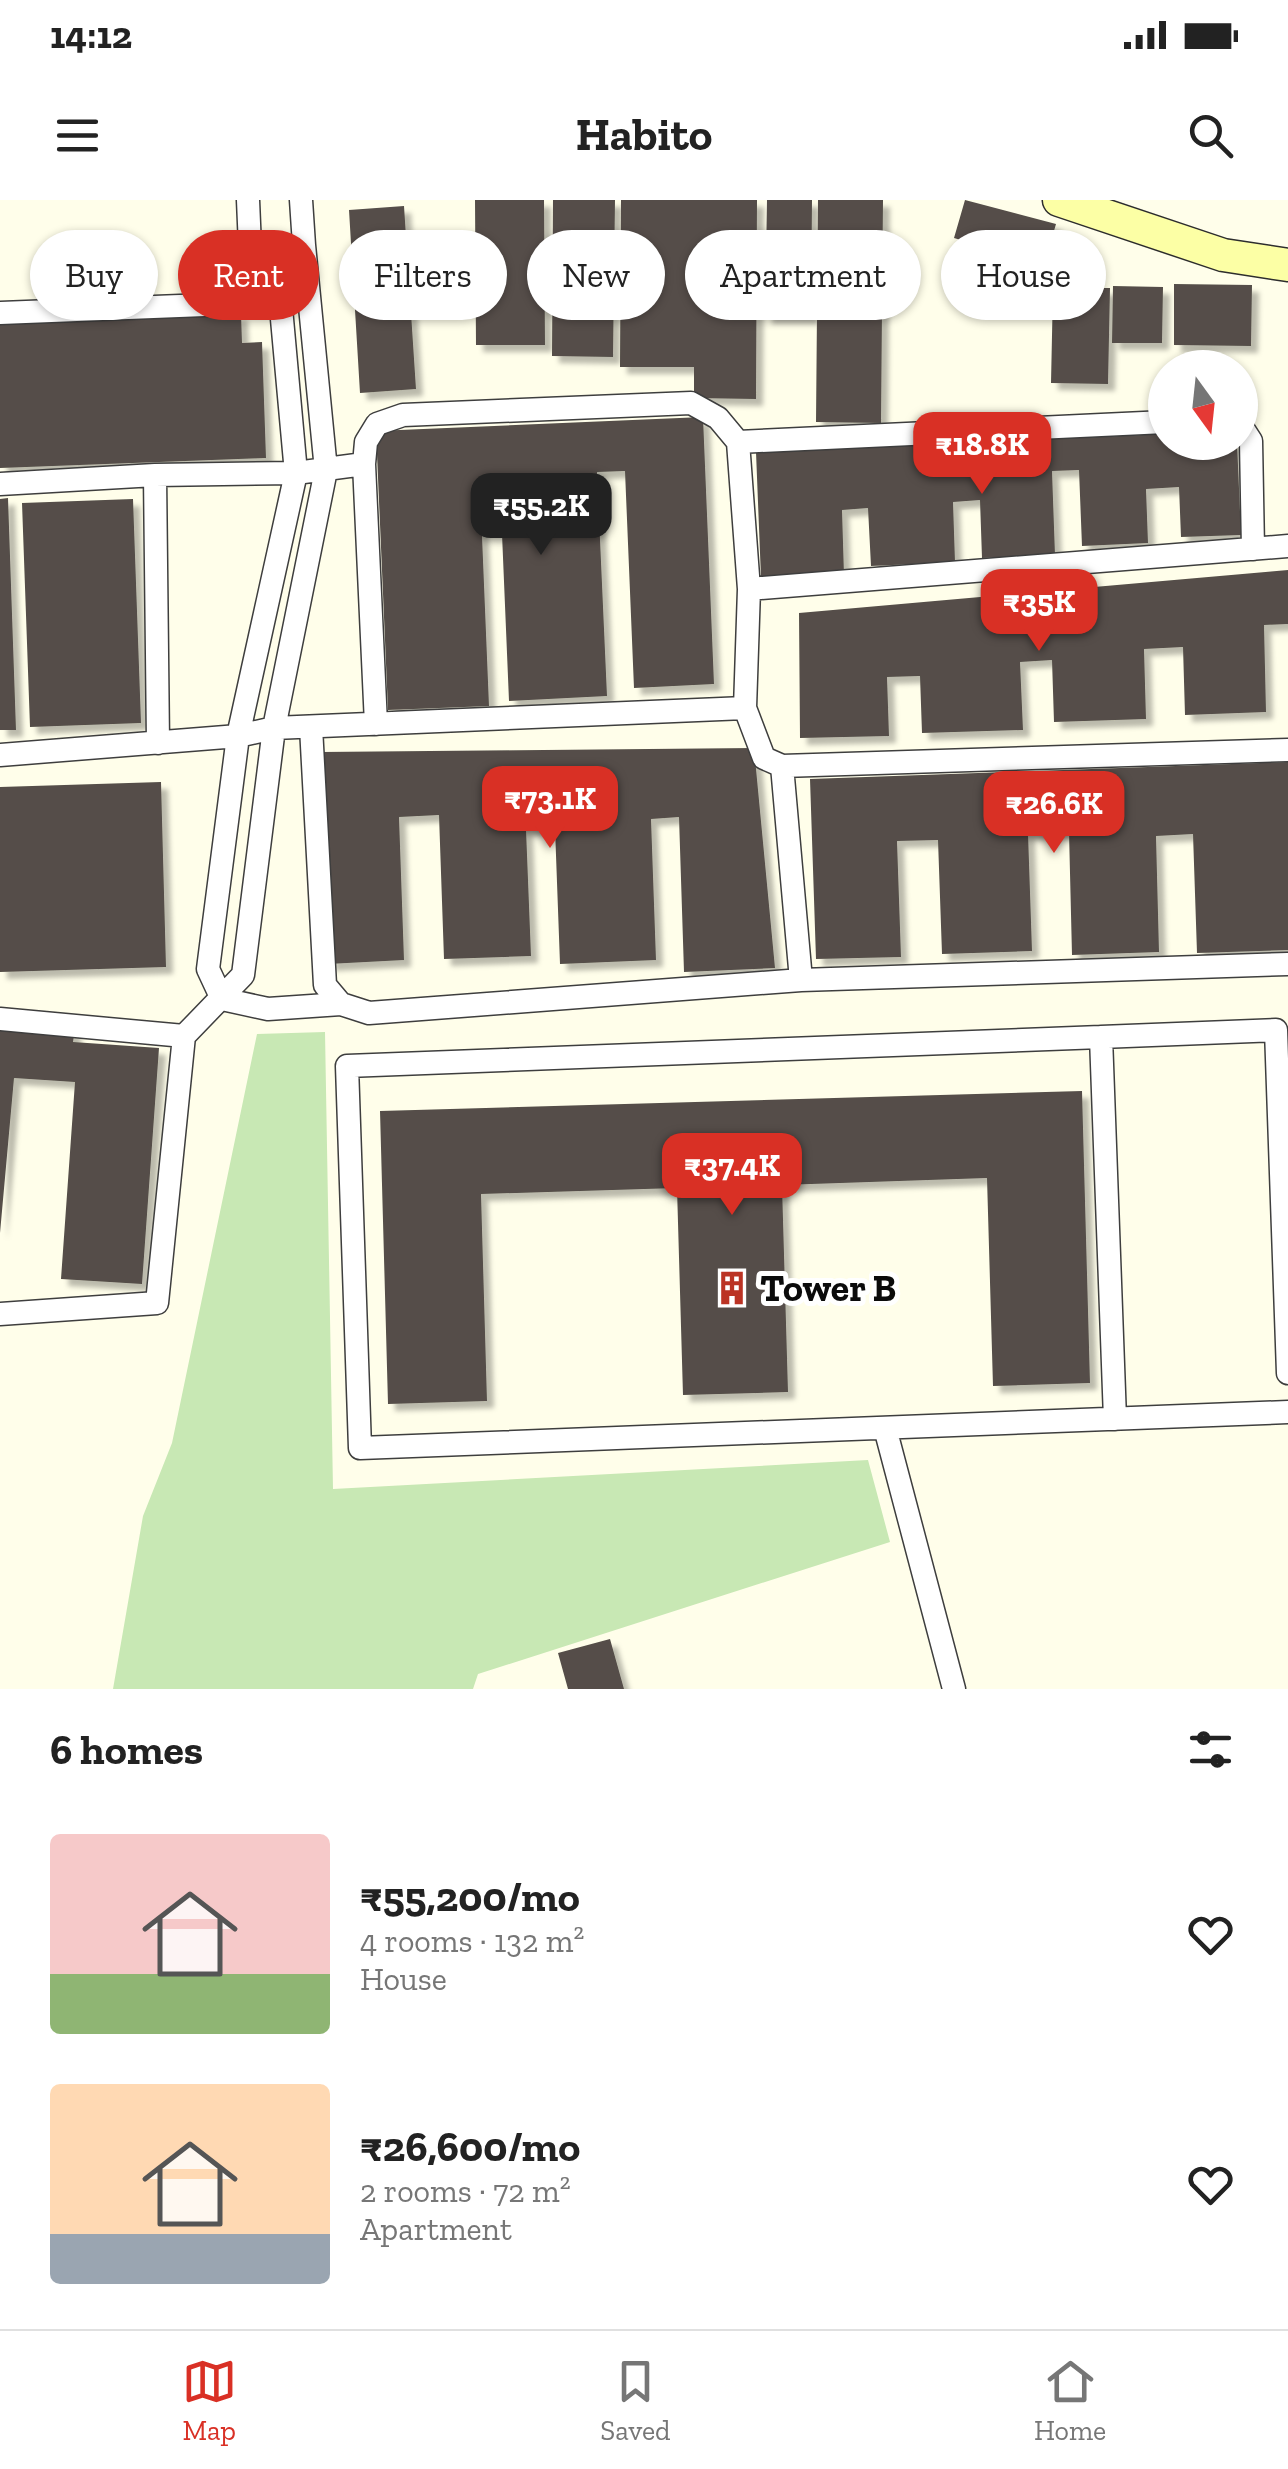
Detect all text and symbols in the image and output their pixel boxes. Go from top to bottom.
text: 14:12 [50,12,132,58]
icon: menu [50,108,105,163]
text: Habito [576,108,712,162]
icon: search [1183,108,1238,163]
chip: Buy [30,230,158,320]
chip: Rent [178,230,319,320]
chip: Filters [339,230,507,320]
chip: New [527,230,665,320]
chip: Apartment [685,230,921,320]
chip: House [941,230,1106,320]
north arrow [1148,350,1258,460]
map controls [1148,350,1258,460]
pin: ₹18.8K [901,412,1063,497]
text: ₹18.8K [935,425,1029,463]
pin: ₹55.2K [460,473,622,558]
text: ₹55.2K [493,486,589,524]
pin: ₹35K [980,569,1098,654]
text: ₹35K [1003,582,1075,620]
pin: ₹73.1K [469,766,631,851]
pin: ₹26.6K [973,771,1135,856]
text: ₹73.1K [504,779,596,817]
text: ₹26.6K [1005,784,1103,822]
pin: ₹37.4K [651,1133,813,1218]
text: ₹37.4K [684,1146,780,1184]
place label: Tower B [760,1265,896,1311]
building icon: Tower B [713,1269,751,1307]
icon: filters [1183,1722,1238,1777]
text: 6 homes [50,1724,203,1775]
text: ₹55,200/mo [360,1871,580,1922]
icon: home [130,1874,250,1994]
icon: heart [1183,1907,1238,1962]
text: 4 rooms · 132 m² [360,1922,584,1960]
text: House [360,1960,447,1998]
text: ₹26,600/mo [360,2121,580,2172]
icon: home [130,2124,250,2244]
icon: heart [1183,2157,1238,2212]
text: 2 rooms · 72 m² [360,2172,571,2210]
text: Apartment [360,2210,512,2248]
tab: Map [182,2354,237,2447]
tab: Saved [600,2354,670,2447]
tab: Home [1034,2354,1106,2447]

